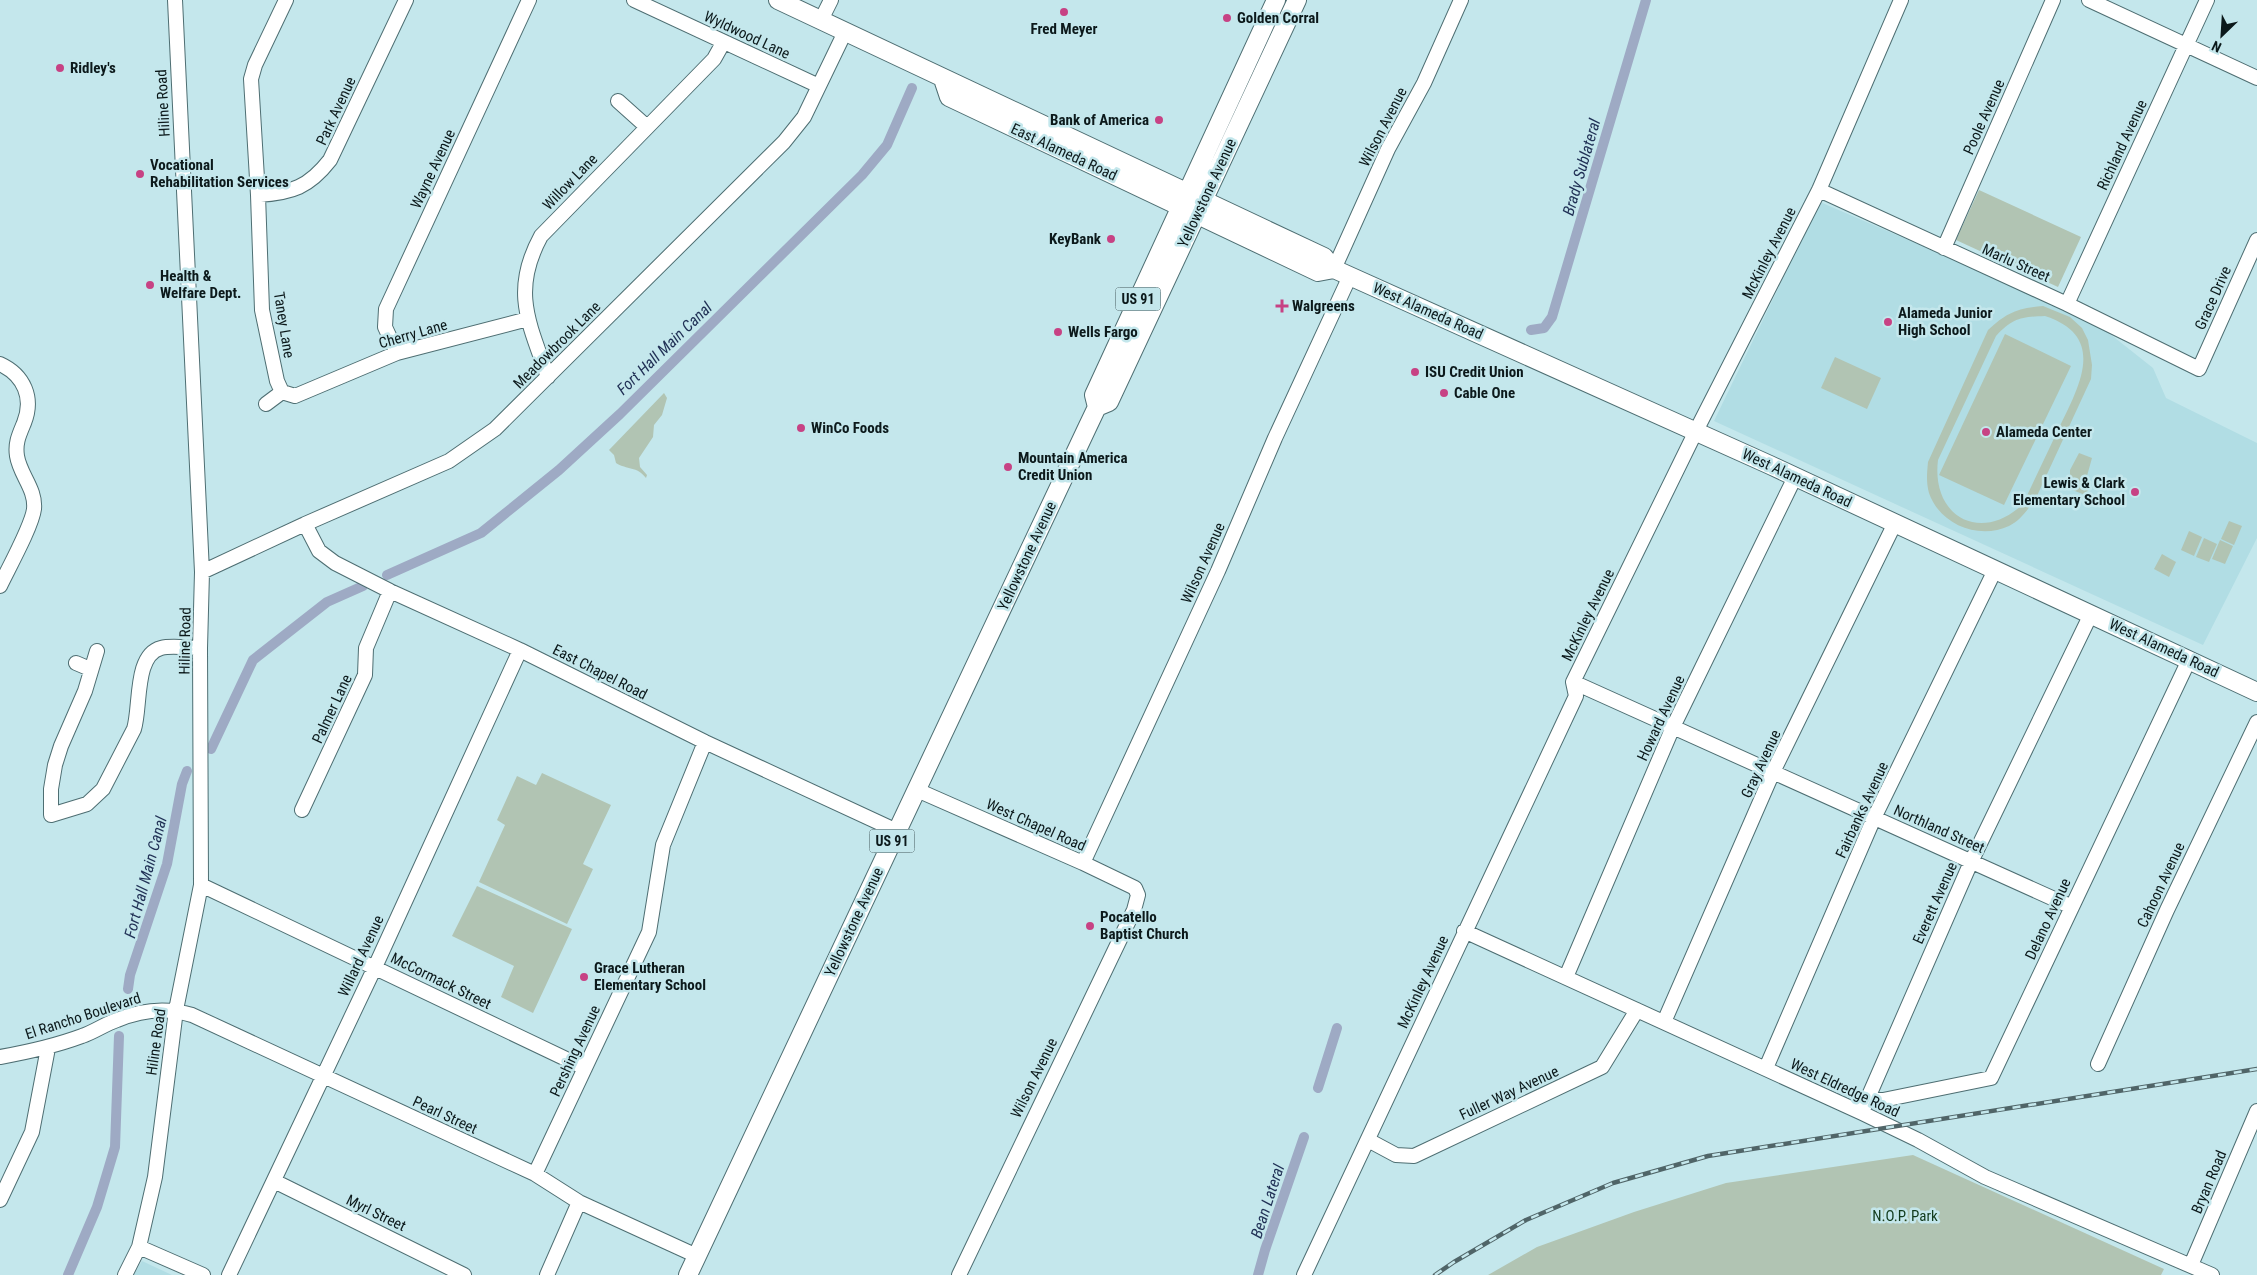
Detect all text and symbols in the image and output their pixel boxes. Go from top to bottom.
marker: Fred Meyer [1058,6,1070,18]
street label: Wyldwood Lane [701,7,793,63]
place label: Golden Corral [1237,9,1319,27]
north arrow [2197,10,2247,60]
marker: Golden Corral [1221,12,1233,24]
place label: Fred Meyer [1030,20,1098,38]
text: N [2209,38,2224,56]
place label: Ridley's [70,59,116,77]
marker: Ridley's [54,62,66,74]
street label: Hiline Road [152,69,174,137]
street label: Park Avenue [312,74,360,148]
street label: Poole Avenue [1959,77,2009,157]
street label: Wilson Avenue [1355,84,1411,170]
street label: Richland Avenue [2093,97,2151,193]
place label: Bank of America [1050,111,1149,129]
marker: Bank of America [1153,114,1165,126]
water label: Brady Sublateral [1559,116,1604,218]
street label: East Alameda Road [1008,120,1120,184]
street label: Wayne Avenue [407,126,459,212]
street label: Yellowstone Avenue [1174,136,1240,250]
street label: Willow Lane [539,150,601,214]
place label: Vocational Rehabilitation Services [150,156,289,191]
marker: Vocational Rehabilitation Services [134,168,146,180]
street label: McKinley Avenue [1738,204,1800,302]
place label: KeyBank [1049,230,1102,248]
marker: KeyBank [1105,233,1117,245]
street label: Marlu Street [1979,240,2053,286]
street label: Grace Drive [2191,263,2235,333]
place label: Health & Welfare Dept. [160,267,241,302]
marker: Health & Welfare Dept. [144,279,156,291]
street label: West Alameda Road [1370,279,1486,343]
road number: US 91 [1116,288,1160,310]
street label: Taney Lane [270,291,298,359]
place label: Walgreens [1292,297,1355,315]
street label: Meadowbrook Lane [510,298,604,392]
water label: Fort Hall Main Canal [613,298,716,399]
marker: Walgreens [1276,300,1288,312]
place label: Alameda Junior High School [1898,304,1992,339]
street label: Cherry Lane [377,316,449,352]
marker: Alameda Junior High School [1882,316,1894,328]
place label: Wells Fargo [1068,323,1138,341]
marker: Wells Fargo [1052,326,1064,338]
place label: ISU Credit Union [1425,363,1524,381]
marker: ISU Credit Union [1409,366,1421,378]
place label: Cable One [1454,384,1515,402]
marker: Cable One [1438,387,1450,399]
place label: WinCo Foods [811,419,889,437]
marker: WinCo Foods [795,422,807,434]
place label: Alameda Center [1996,423,2092,441]
marker: Alameda Center [1980,426,1992,438]
street label: West Alameda Road [1739,445,1855,511]
place label: Mountain America Credit Union [1018,449,1128,484]
marker: Mountain America Credit Union [1002,461,1014,473]
place label: Lewis & Clark Elementary School [2013,474,2126,509]
marker: Lewis & Clark Elementary School [2129,486,2141,498]
street label: Yellowstone Avenue [994,499,1060,613]
street label: Wilson Avenue [1177,520,1229,606]
street label: McKinley Avenue [1558,566,1618,664]
street label: Hiline Road [175,607,195,675]
street label: West Alameda Road [2106,615,2222,681]
street label: East Chapel Road [550,640,650,704]
street label: Palmer Lane [308,672,356,746]
street label: Howard Avenue [1633,672,1689,764]
street label: Gray Avenue [1737,727,1785,801]
street label: Fairbanks Avenue [1832,759,1892,861]
street label: West Chapel Road [983,795,1089,855]
street label: Northland Street [1891,801,1987,857]
water label: Fort Hall Main Canal [120,814,171,940]
road number: US 91 [870,829,914,852]
street label: Cahoon Avenue [2133,840,2189,930]
street label: Everett Avenue [1909,859,1961,947]
street label: Yellowstone Avenue [821,865,887,979]
street label: Delano Avenue [2021,875,2075,963]
place label: Pocatello Baptist Church [1100,908,1189,943]
street label: Willard Avenue [334,913,388,999]
marker: Pocatello Baptist Church [1084,920,1096,932]
street label: McKinley Avenue [1394,933,1452,1031]
street label: McCormack Street [388,949,494,1013]
place label: Grace Lutheran Elementary School [594,959,706,994]
marker: Grace Lutheran Elementary School [578,971,590,983]
street label: El Rancho Boulevard [23,989,143,1043]
street label: Pershing Avenue [546,1002,604,1100]
street label: Hiline Road [142,1007,170,1077]
street label: Wilson Avenue [1007,1035,1061,1121]
street label: West Eldredge Road [1788,1055,1902,1121]
street label: Fuller Way Avenue [1457,1062,1561,1124]
street label: Pearl Street [410,1092,480,1138]
street label: Bryan Road [2188,1148,2230,1216]
water label: Bean Lateral [1247,1161,1288,1240]
street label: Myrl Street [343,1191,409,1235]
park label: N.O.P. Park [1872,1207,1938,1225]

